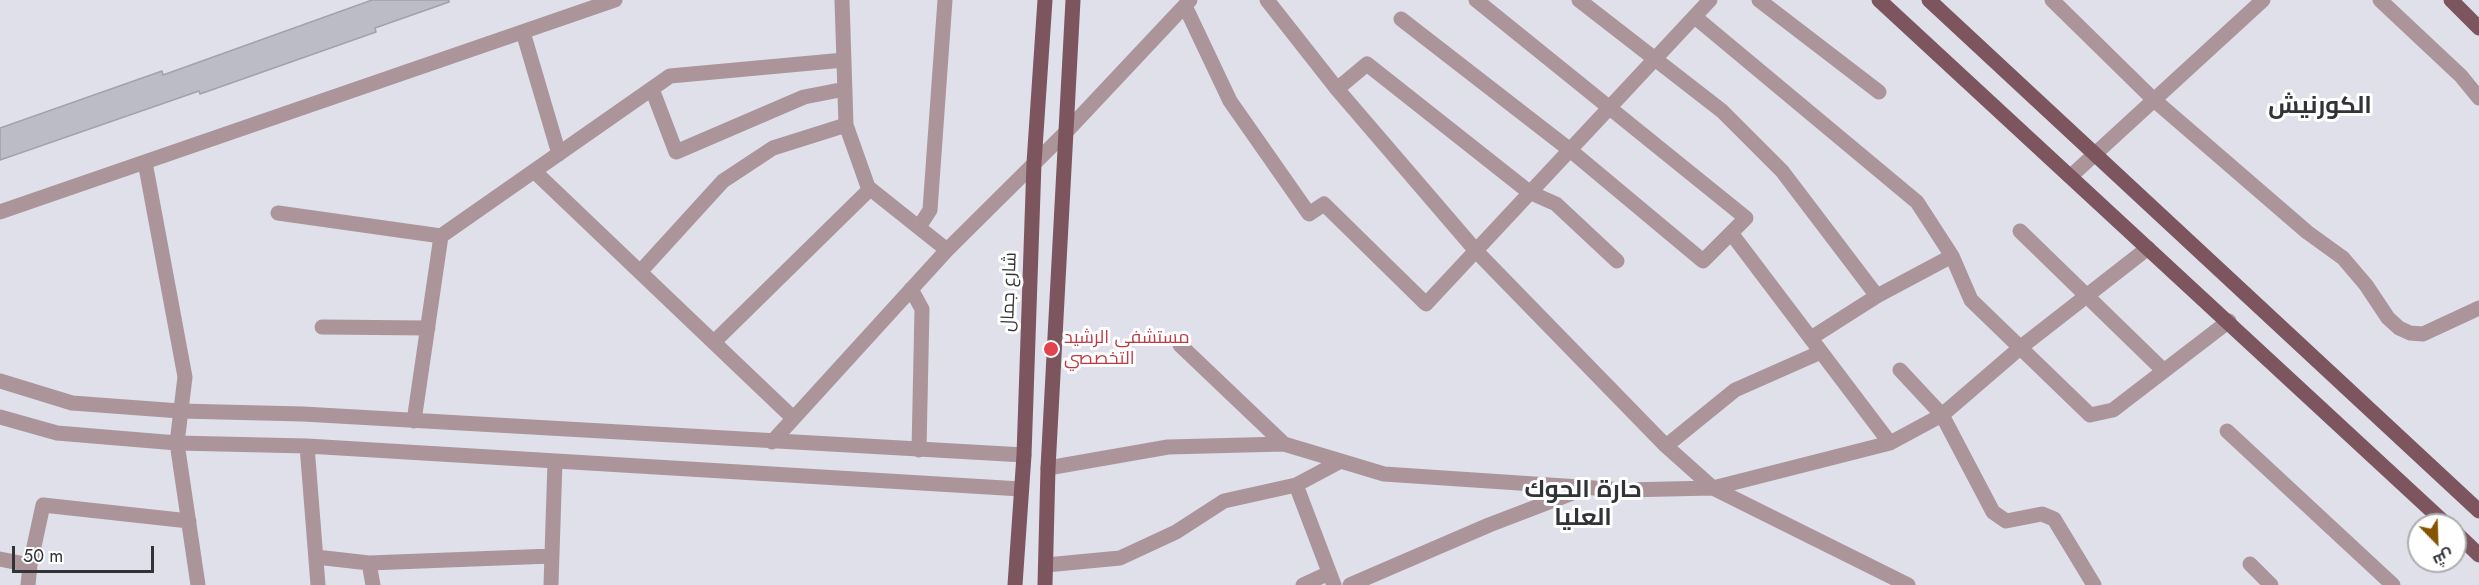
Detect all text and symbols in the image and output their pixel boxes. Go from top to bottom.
district label: الكورنيش [2268,93,2372,121]
street label: شارع جمال [998,252,1022,332]
place label: مستشفى الرشيد التخصصي [1064,328,1190,370]
marker: مستشفى الرشيد التخصصي [1042,340,1060,358]
district label: حارة الحوك العليا [1524,477,1642,533]
north arrow [2407,513,2467,573]
scale bar [15,534,158,572]
text: 50 m [23,543,63,569]
text: ش [2430,544,2457,573]

